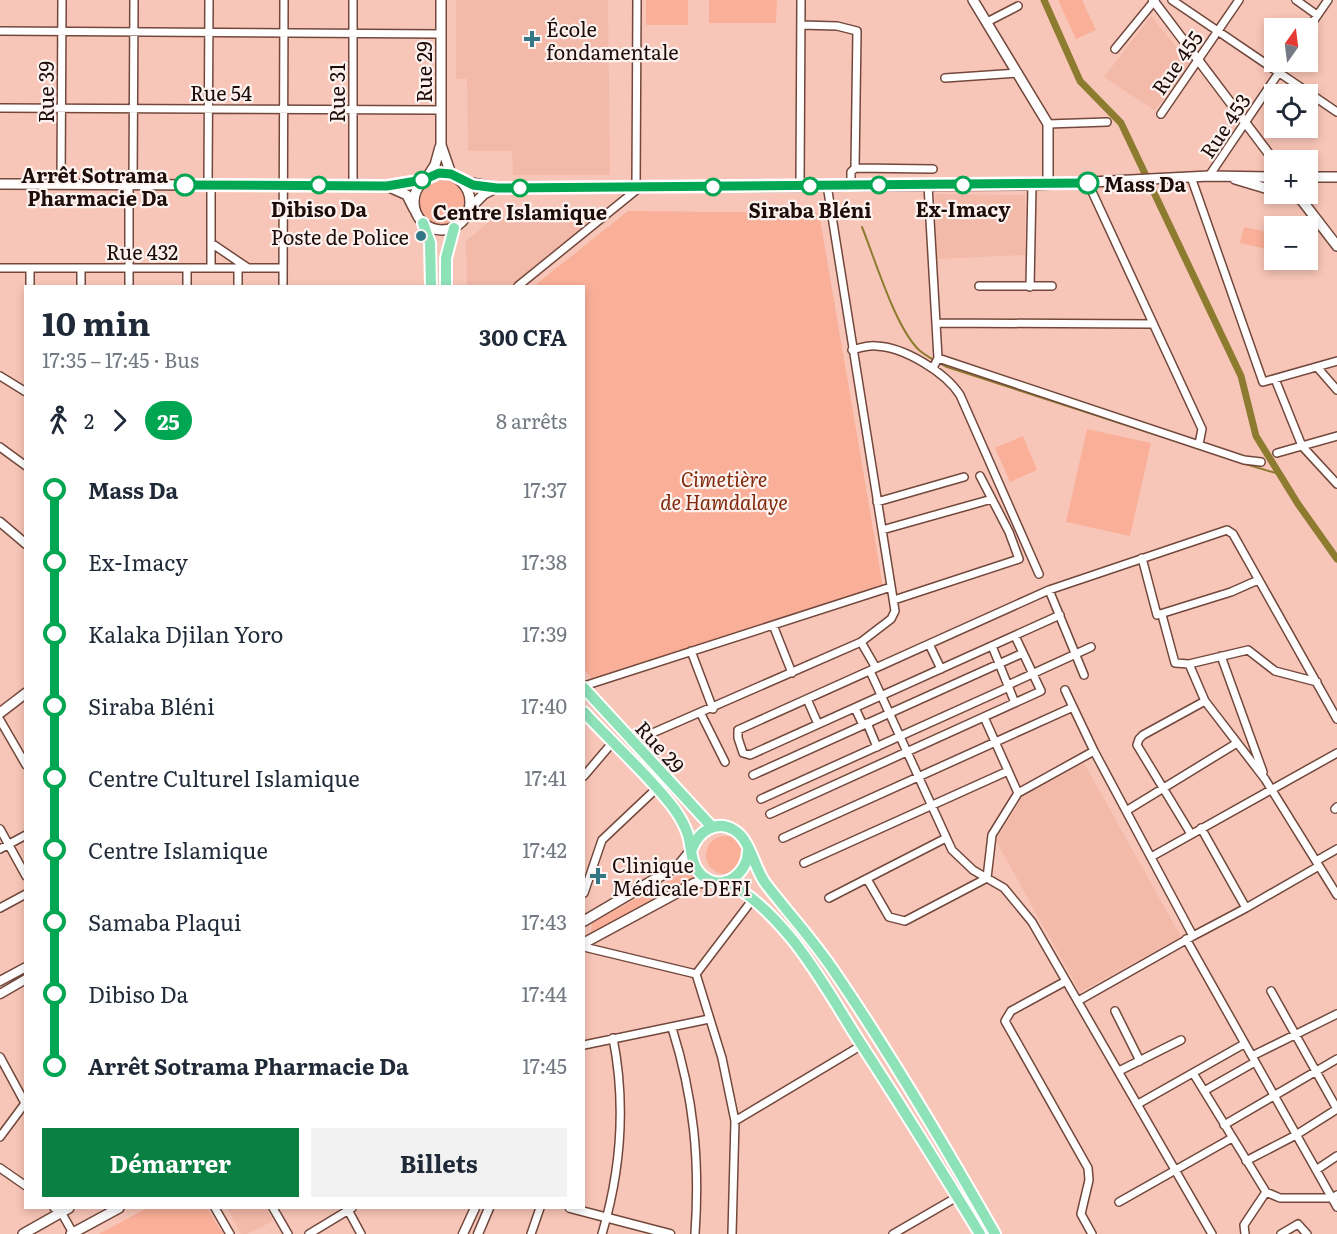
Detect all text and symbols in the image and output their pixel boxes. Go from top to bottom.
place label: École fondamentale [546,13,679,66]
north arrow [1264,18,1318,72]
map controls [1264,18,1318,270]
street label: Rue 455 [1143,24,1209,100]
marker: École fondamentale [523,30,541,48]
street label: Rue 29 [408,41,438,103]
street label: Rue 39 [30,61,60,123]
street label: Rue 31 [321,63,351,123]
street label: Rue 54 [190,77,252,107]
button: locate [1264,84,1318,138]
street label: Rue 453 [1191,86,1257,164]
button: + [1264,150,1318,204]
place label: Arrêt Sotrama Pharmacie Da [21,159,168,212]
place label: Mass Da [1104,168,1186,198]
unlabelled marker [413,171,431,189]
marker: Mass Da [1077,172,1099,194]
marker: Arrêt Sotrama Pharmacie Da [174,174,196,196]
marker: Dibiso Da [310,176,328,194]
unlabelled marker [870,176,888,194]
marker: Ex-Imacy [954,176,972,194]
marker: Siraba Bléni [801,177,819,195]
unlabelled marker [704,178,722,196]
marker: Centre Islamique [511,179,529,197]
place label: Dibiso Da [271,193,368,223]
place label: Ex-Imacy [916,193,1011,223]
place label: Siraba Bléni [748,194,872,224]
place label: Centre Islamique [433,196,607,226]
button: − [1264,216,1318,270]
place label: Poste de Police [271,221,409,251]
marker: Poste de Police [414,229,428,243]
street label: Rue 432 [106,236,178,266]
text: 10 min [42,297,150,346]
text: 300 CFA [479,320,567,353]
text: 17:35 – 17:45 · Bus [42,344,199,374]
icon: walk [42,404,75,437]
icon: forward [103,404,136,437]
text: 2 [84,405,94,435]
text: 25 [157,405,180,436]
text: 8 arrêts [496,405,567,435]
park label: Cimetière de Hamdalaye [660,463,788,516]
text: Mass Da [88,473,178,506]
text: 17:37 [523,474,567,504]
text: Ex-Imacy [88,545,188,578]
text: 17:38 [521,546,567,576]
text: Kalaka Djilan Yoro [88,617,283,650]
text: 17:39 [522,618,567,648]
text: Siraba Bléni [88,689,214,722]
text: 17:40 [521,690,567,720]
street label: Rue 29 [629,713,693,779]
text: Centre Culturel Islamique [88,761,360,794]
text: 17:41 [524,762,567,792]
text: Centre Islamique [88,833,268,866]
text: 17:42 [522,834,567,864]
place label: Clinique Médicale DEFI [612,849,751,902]
marker: Clinique Médicale DEFI [589,867,607,885]
text: Samaba Plaqui [88,905,241,938]
text: 17:43 [522,906,567,936]
text: Dibiso Da [88,977,188,1010]
text: 17:44 [521,978,567,1008]
text: Arrêt Sotrama Pharmacie Da [88,1049,409,1082]
text: 17:45 [522,1050,567,1080]
button: Démarrer [42,1128,299,1197]
button: Billets [311,1128,567,1197]

